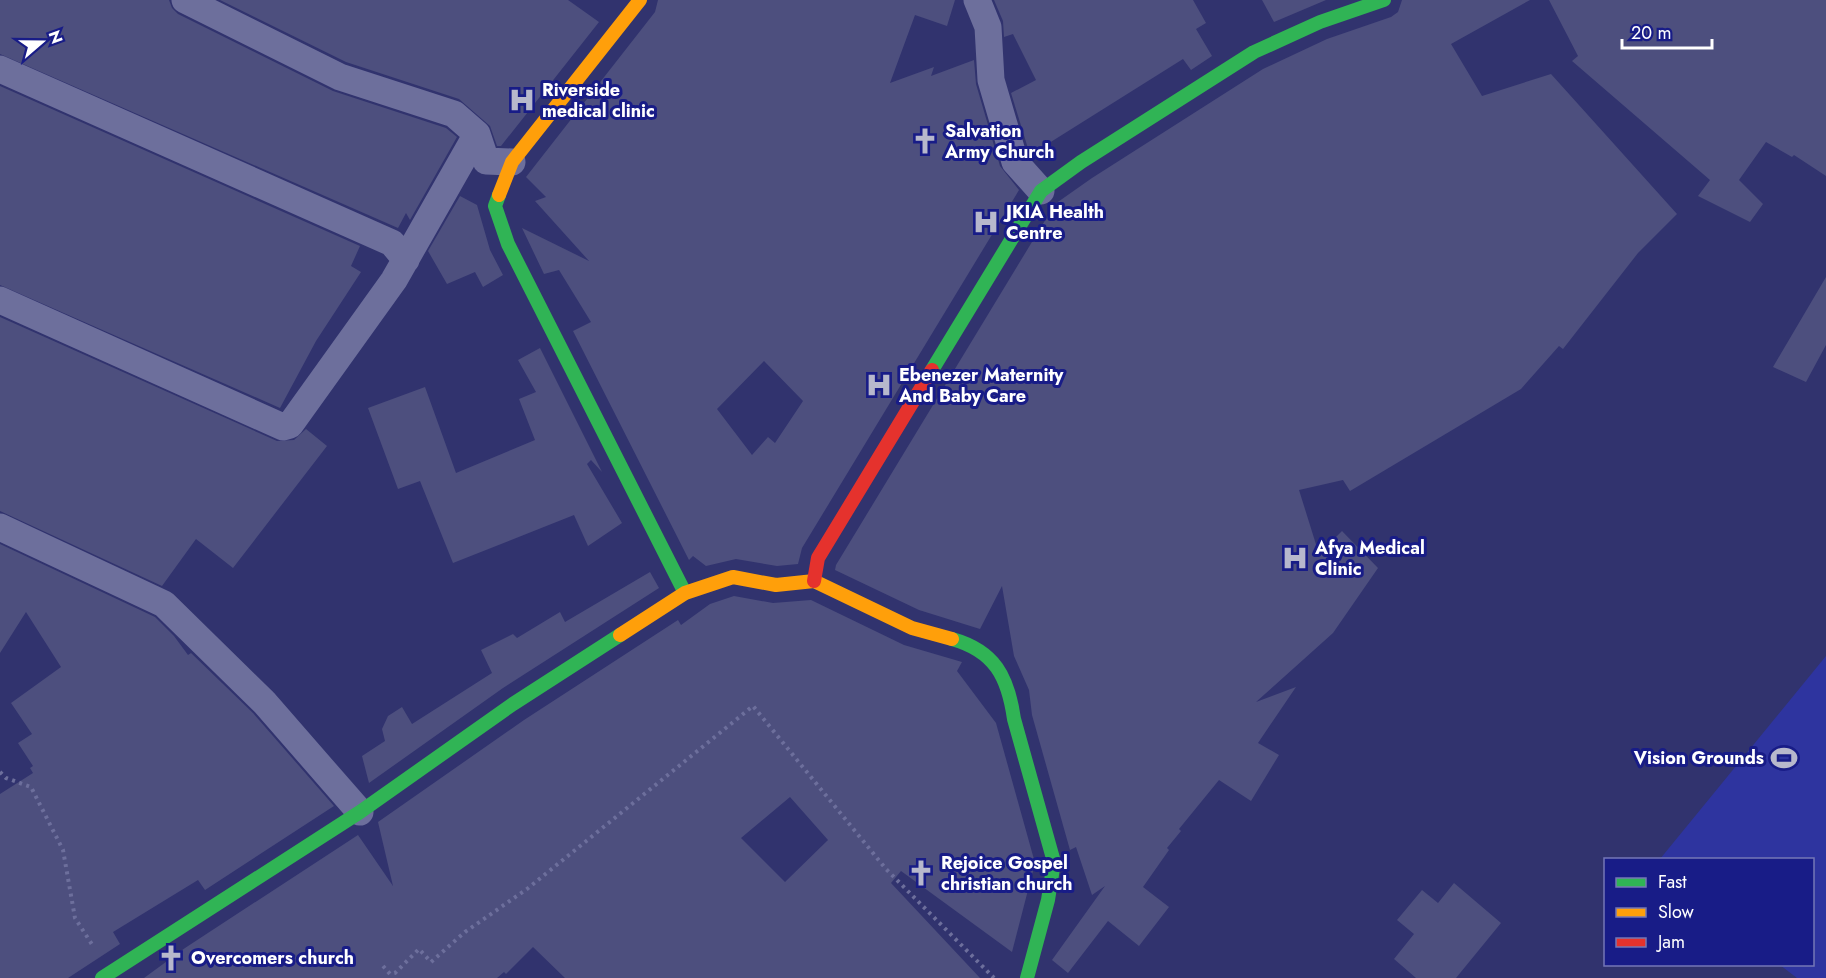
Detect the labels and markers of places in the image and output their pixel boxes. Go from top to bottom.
place label: Riverside medical clinic [542,77,655,124]
hospital icon: Riverside medical clinic [507,85,537,115]
place label: Salvation Army Church [944,118,1055,165]
church icon: Salvation Army Church [910,126,940,156]
place label: JKIA Health Centre [1003,199,1104,246]
hospital icon: JKIA Health Centre [971,207,1001,237]
place label: Ebenezer Maternity And Baby Care [898,362,1064,409]
hospital icon: Ebenezer Maternity And Baby Care [864,370,894,400]
place label: Afya Medical Clinic [1314,535,1425,582]
hospital icon: Afya Medical Clinic [1280,543,1310,573]
sports icon: Vision Grounds [1769,743,1799,773]
place label: Vision Grounds [1633,745,1764,771]
place label: Rejoice Gospel christian church [941,850,1073,897]
church icon: Rejoice Gospel christian church [906,858,936,888]
church icon: Overcomers church [156,943,186,973]
place label: Overcomers church [191,945,354,971]

